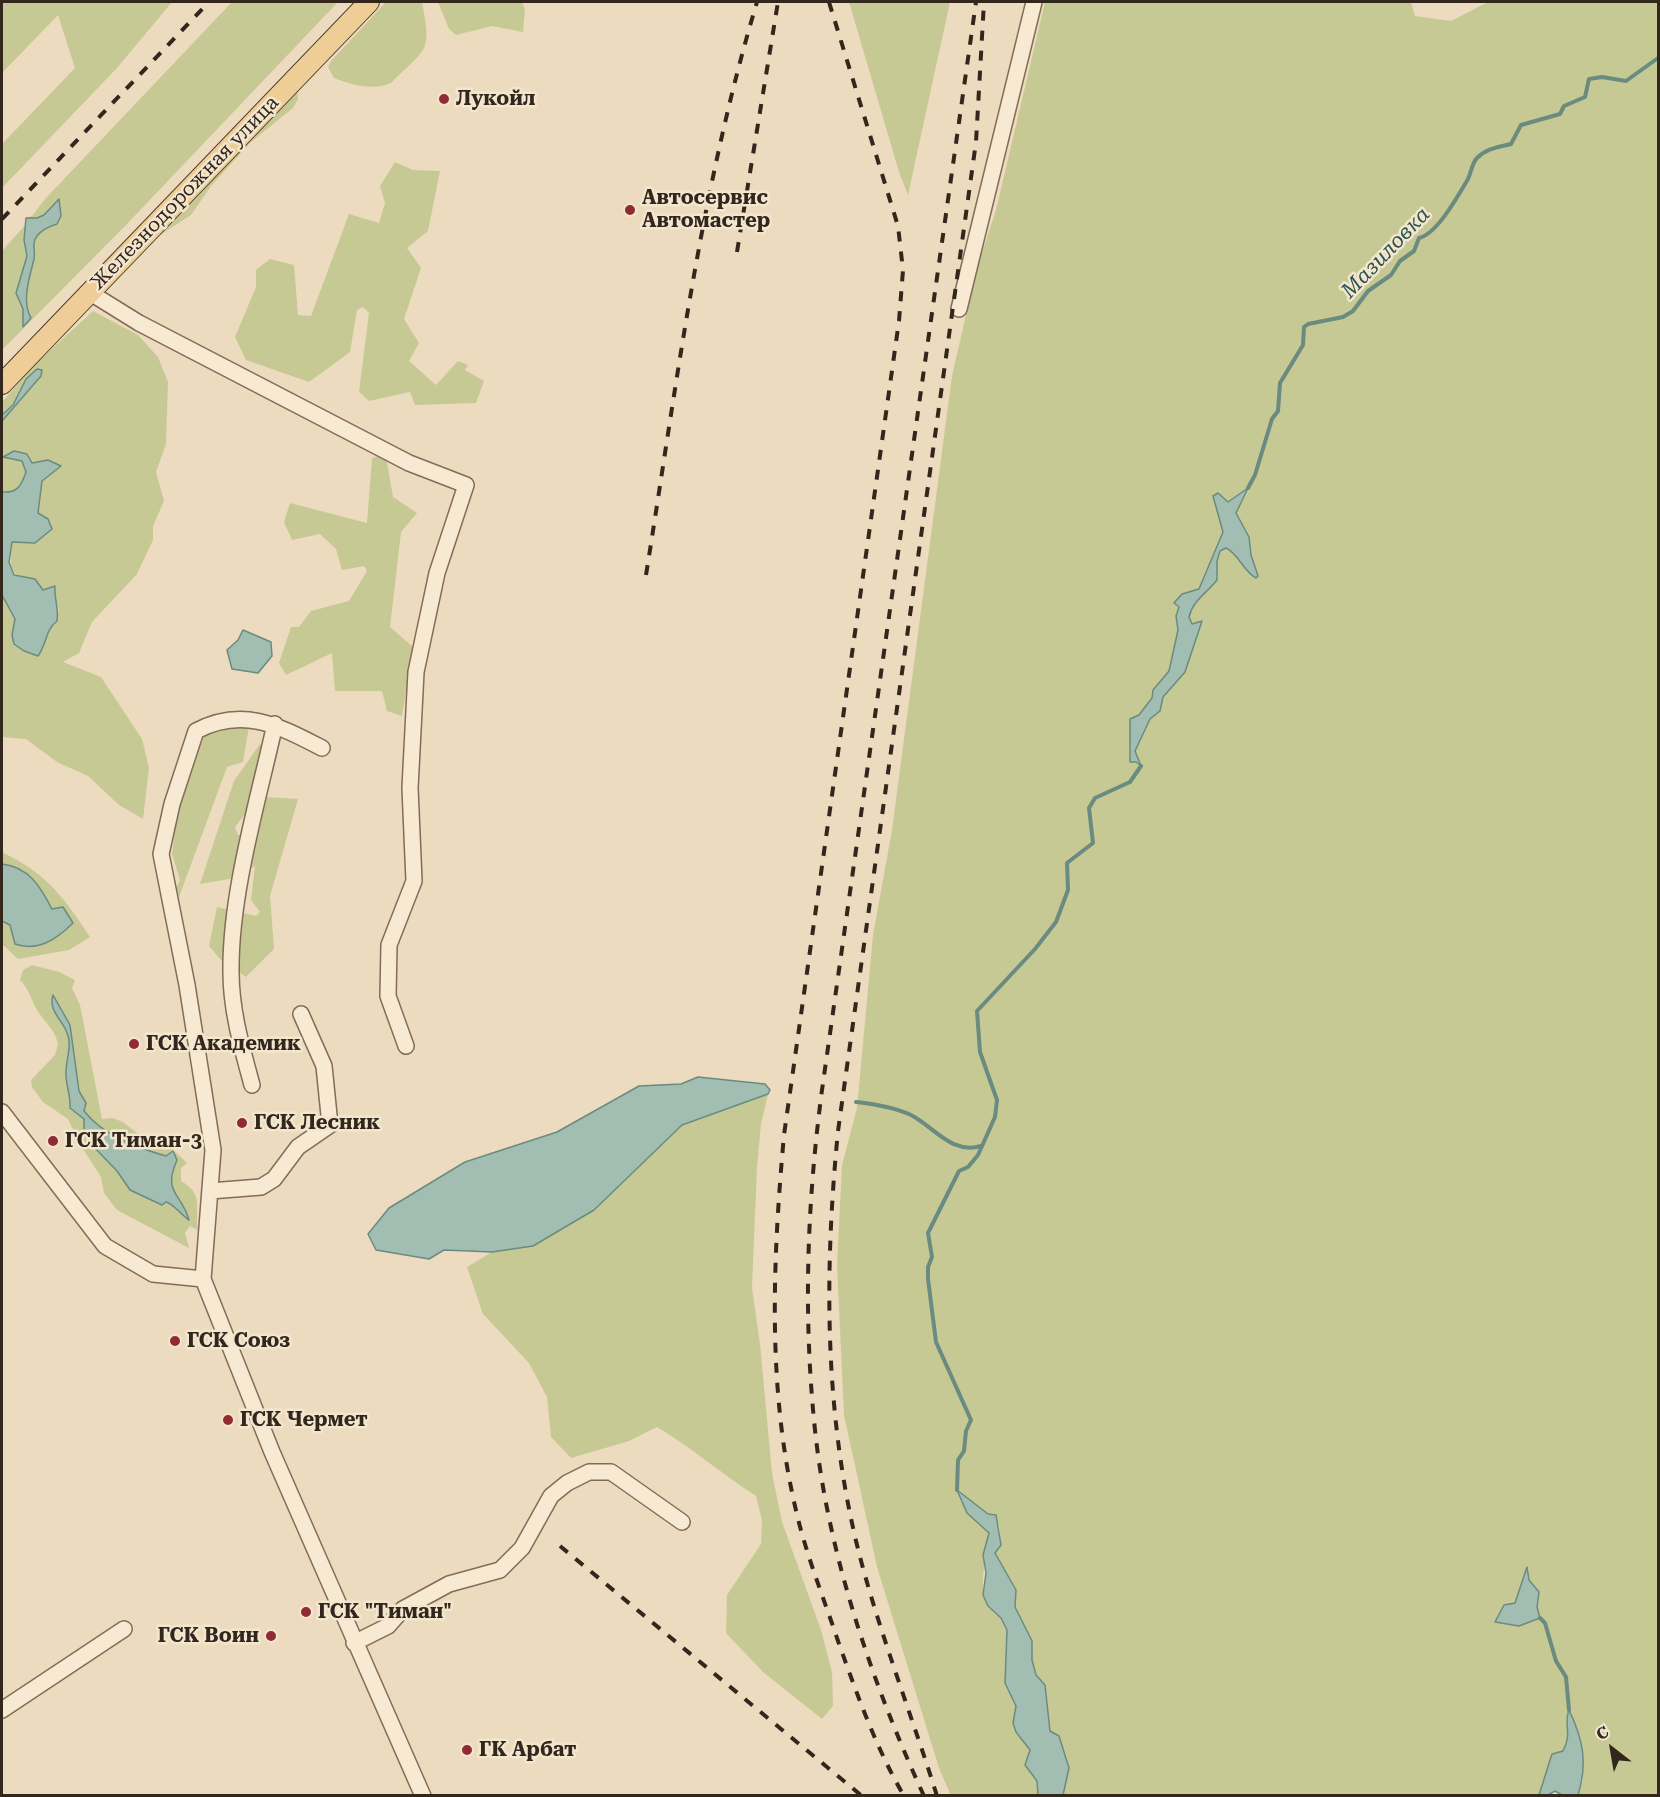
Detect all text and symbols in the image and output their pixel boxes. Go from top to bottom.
place label: Лукойл [456,87,535,111]
street label: Железнодорожная улица [86,91,284,295]
marker: Лукойл [437,92,451,106]
place label: Автосервис Автомастер [642,186,770,233]
water label: Мазиловка [1336,202,1436,304]
marker: Автосервис Автомастер [623,203,637,217]
place label: ГСК Академик [146,1032,301,1056]
marker: ГСК Академик [127,1037,141,1051]
place label: ГСК Лесник [254,1111,380,1135]
marker: ГСК Лесник [235,1116,249,1130]
place label: ГСК Тиман-3 [65,1129,202,1153]
marker: ГСК Тиман-3 [46,1134,60,1148]
place label: ГСК Союз [187,1329,290,1353]
marker: ГСК Союз [168,1334,182,1348]
place label: ГСК Чермет [240,1408,368,1432]
marker: ГСК Чермет [221,1413,235,1427]
place label: ГСК "Тиман" [318,1600,452,1624]
marker: ГСК "Тиман" [299,1605,313,1619]
place label: ГСК Воин [158,1624,259,1648]
marker: ГСК Воин [264,1629,278,1643]
north arrow [1582,1719,1642,1779]
text: С [1593,1722,1612,1744]
place label: ГК Арбат [479,1738,576,1762]
marker: ГК Арбат [460,1743,474,1757]

